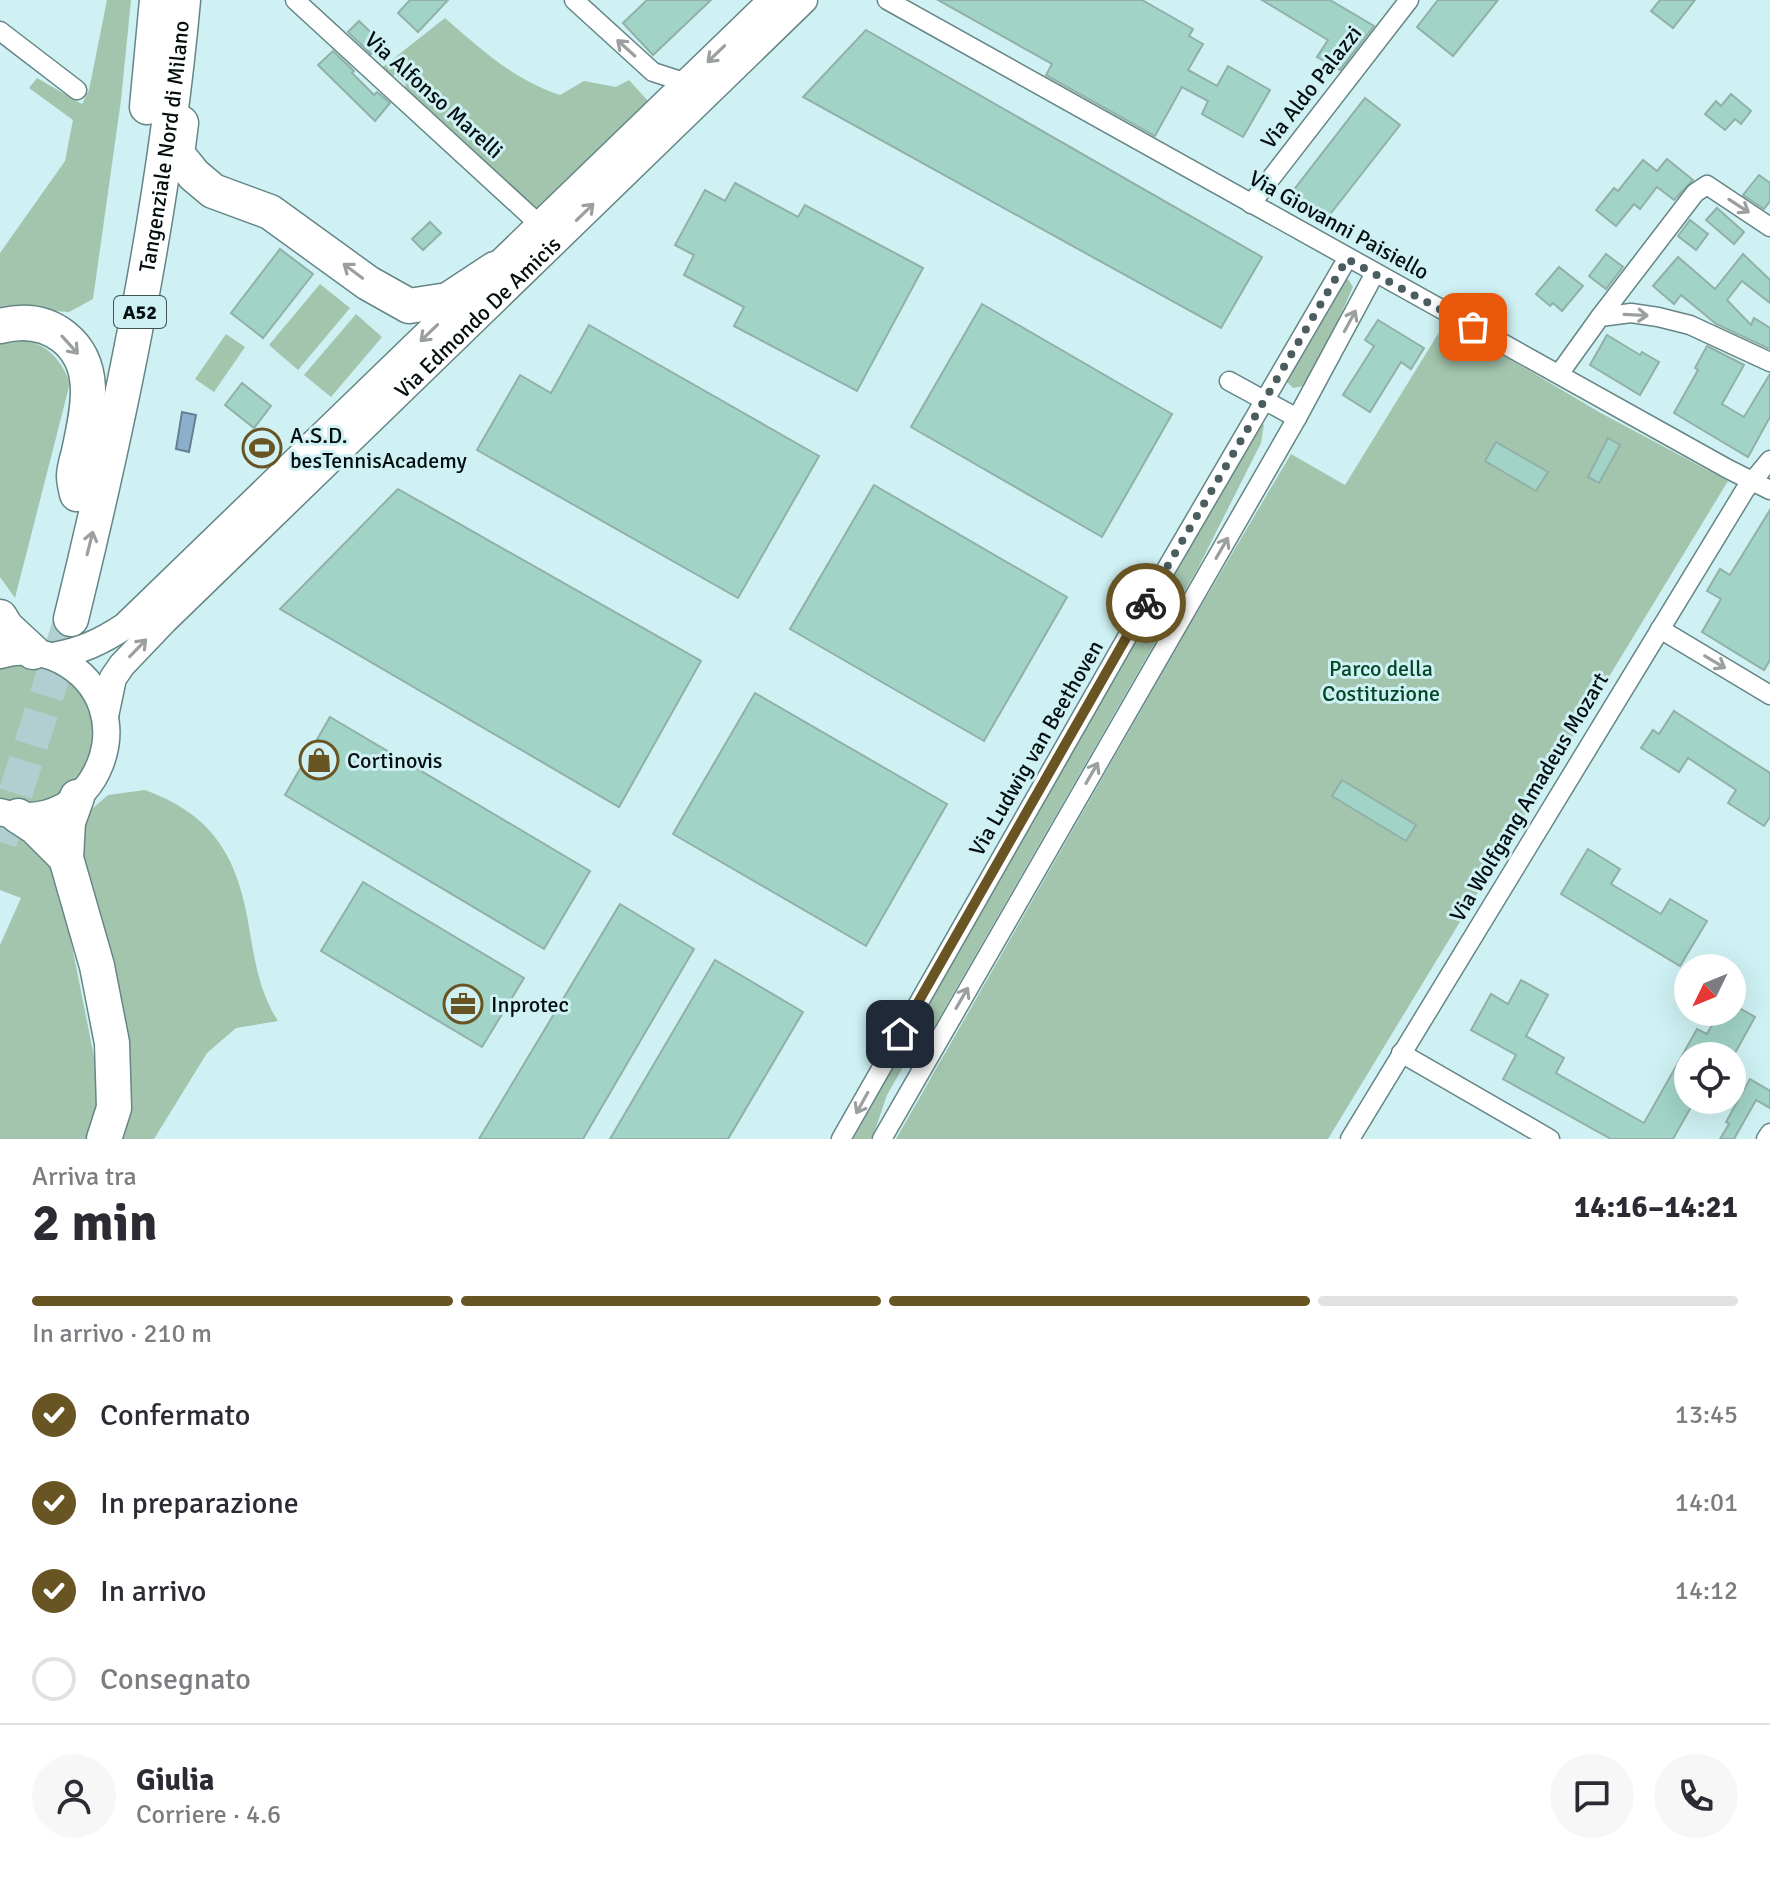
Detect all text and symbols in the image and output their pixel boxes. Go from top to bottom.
street label: Tangenziale Nord di Milano [133,19,195,274]
street label: Via Aldo Palazzi [1255,20,1367,154]
street label: Via Alfonso Marelli [359,26,509,164]
one-way arrow [616,39,636,58]
one-way arrow [706,45,726,64]
street label: Via Giovanni Paisiello [1244,164,1434,286]
one-way arrow [1727,199,1750,215]
one-way arrow [575,203,595,222]
street label: Via Edmondo De Amicis [389,230,566,404]
one-way arrow [343,263,365,280]
pin [1439,293,1507,361]
road number: A52 [114,296,166,328]
icon: bag [1451,305,1495,349]
one-way arrow [1622,308,1648,323]
one-way arrow [1342,310,1358,334]
one-way arrow [420,323,439,342]
one-way arrow [61,334,79,354]
place label: A.S.D. besTennisAcademy [290,422,467,474]
sports icon: A.S.D. besTennisAcademy [241,427,283,469]
one-way arrow [83,531,98,556]
one-way arrow [1214,537,1230,560]
courier [1106,563,1186,643]
icon: bike [1124,581,1168,625]
street label: Via Ludwig van Beethoven [963,635,1109,861]
one-way arrow [129,638,148,658]
one-way arrow [1703,654,1726,670]
park label: Parco della Costituzione [1322,655,1440,707]
street label: Via Wolfgang Amadeus Mozart [1444,667,1614,927]
shop icon: Cortinovis [298,739,340,781]
place label: Cortinovis [347,747,443,774]
one-way arrow [1084,762,1100,785]
north arrow [1674,954,1746,1026]
map controls [1674,954,1746,1114]
office icon: Inprotec [442,983,484,1025]
one-way arrow [954,987,970,1010]
place label: Inprotec [491,991,569,1018]
pin [866,1000,934,1068]
icon: home [878,1012,922,1056]
button: locate [1674,1042,1746,1114]
one-way arrow [853,1091,869,1114]
text: Arriva tra [32,1161,137,1193]
text: 14:16–14:21 [1574,1189,1738,1226]
text: 2 min [32,1191,158,1255]
text: In arrivo · 210 m [32,1318,212,1350]
icon: check [32,1393,76,1437]
text: Confermato [100,1397,250,1434]
text: 13:45 [1675,1399,1738,1431]
icon: check [32,1481,76,1525]
text: In preparazione [100,1485,299,1522]
text: 14:01 [1675,1487,1738,1519]
icon: check [32,1569,76,1613]
text: In arrivo [100,1573,206,1610]
text: 14:12 [1675,1575,1738,1607]
text: Consegnato [100,1661,251,1698]
button: person [32,1754,116,1838]
button: chat [1550,1754,1634,1838]
button: phone [1654,1754,1738,1838]
text: Giulia [136,1762,214,1799]
text: Corriere · 4.6 [136,1799,281,1831]

